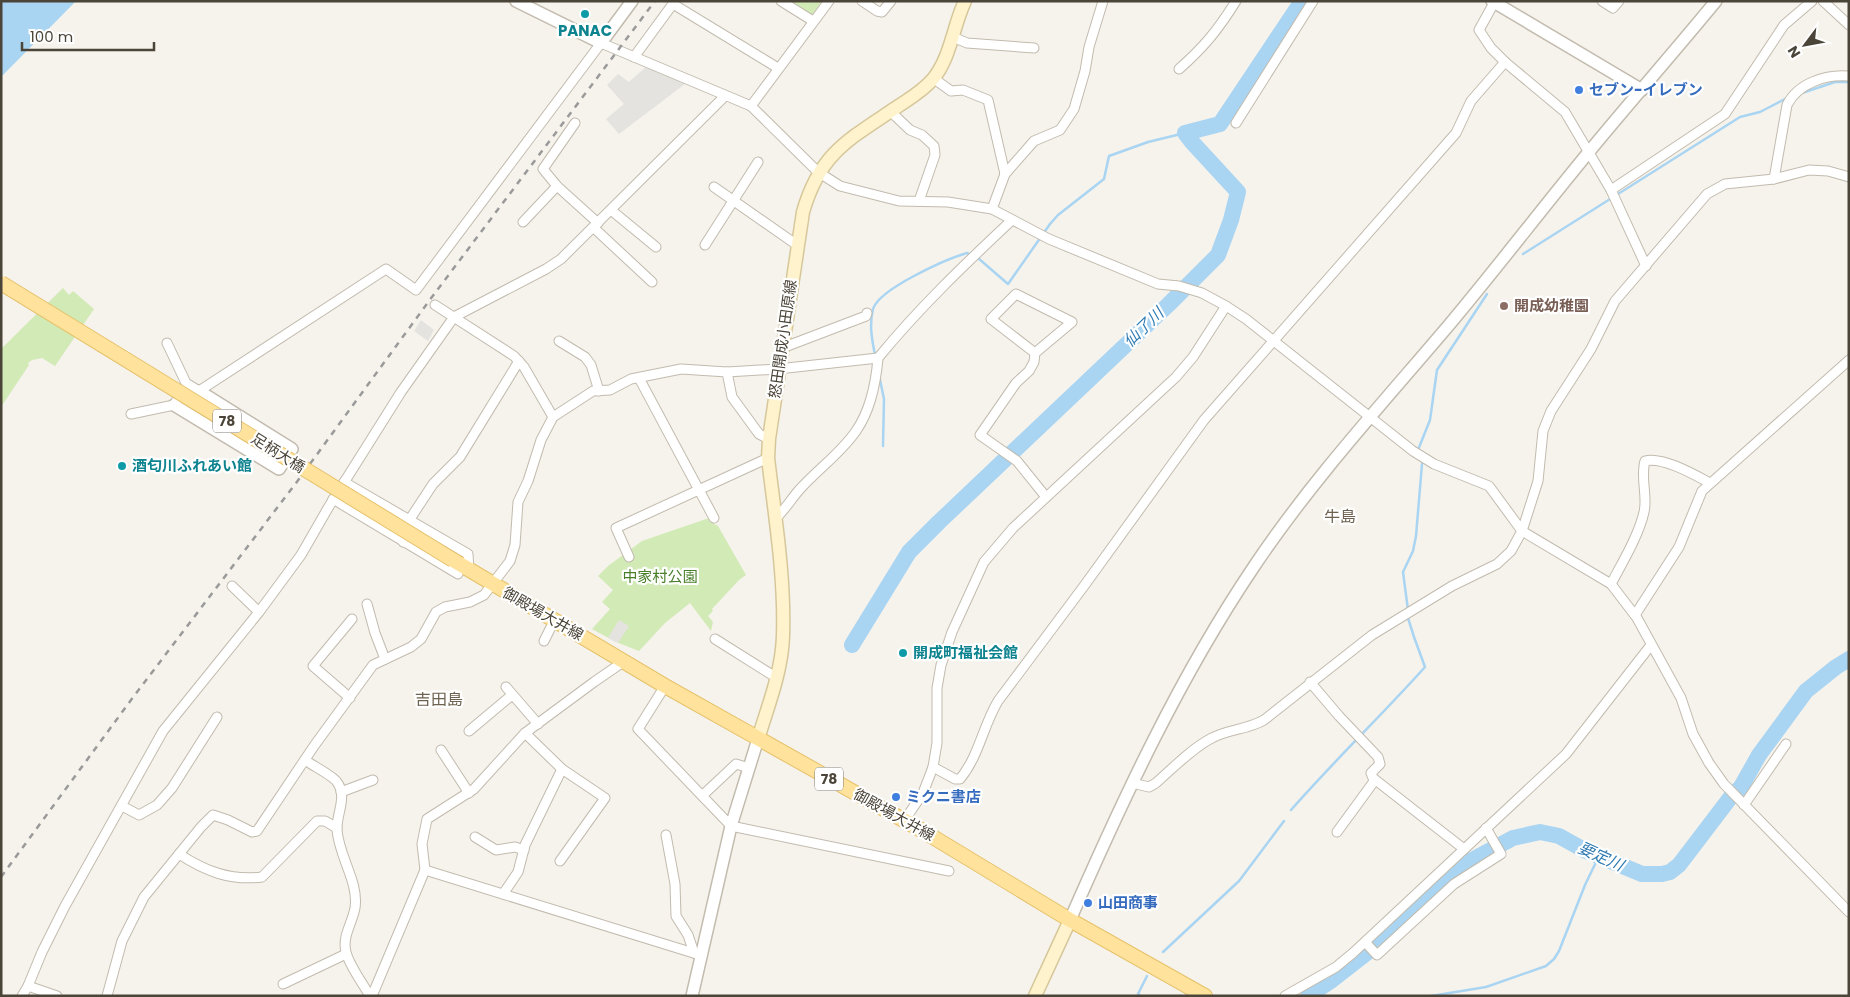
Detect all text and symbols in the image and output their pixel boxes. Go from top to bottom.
marker: PANAC [579,8,591,20]
scale bar [22,20,155,52]
place label: PANAC [558,20,612,41]
north arrow [1780,20,1830,70]
text: 100 m [30,26,73,47]
text: N [1783,42,1805,62]
place label: セブン-イレブン [1589,79,1703,100]
marker: セブン-イレブン [1573,84,1585,96]
street label: 怒田開成小田原線 [764,278,801,400]
place label: 開成幼稚園 [1514,295,1589,316]
marker: 開成幼稚園 [1498,300,1510,312]
water label: 仙了川 [1118,301,1170,352]
road number: 78 [213,410,241,432]
street label: 足柄大橋 [247,428,309,477]
place label: 酒匂川ふれあい館 [132,455,252,476]
marker: 酒匂川ふれあい館 [116,460,128,472]
district label: 牛島 [1324,505,1356,528]
park label: 中家村公園 [622,566,698,587]
street label: 御殿場大井線 [499,582,587,645]
place label: 開成町福祉会館 [913,642,1018,663]
marker: 開成町福祉会館 [897,647,909,659]
district label: 吉田島 [415,688,463,711]
road number: 78 [815,768,843,791]
street label: 御殿場大井線 [850,784,939,846]
place label: ミクニ書店 [906,786,981,807]
marker: ミクニ書店 [890,791,902,803]
water label: 要定川 [1574,836,1629,878]
place label: 山田商事 [1098,892,1158,913]
marker: 山田商事 [1082,897,1094,909]

